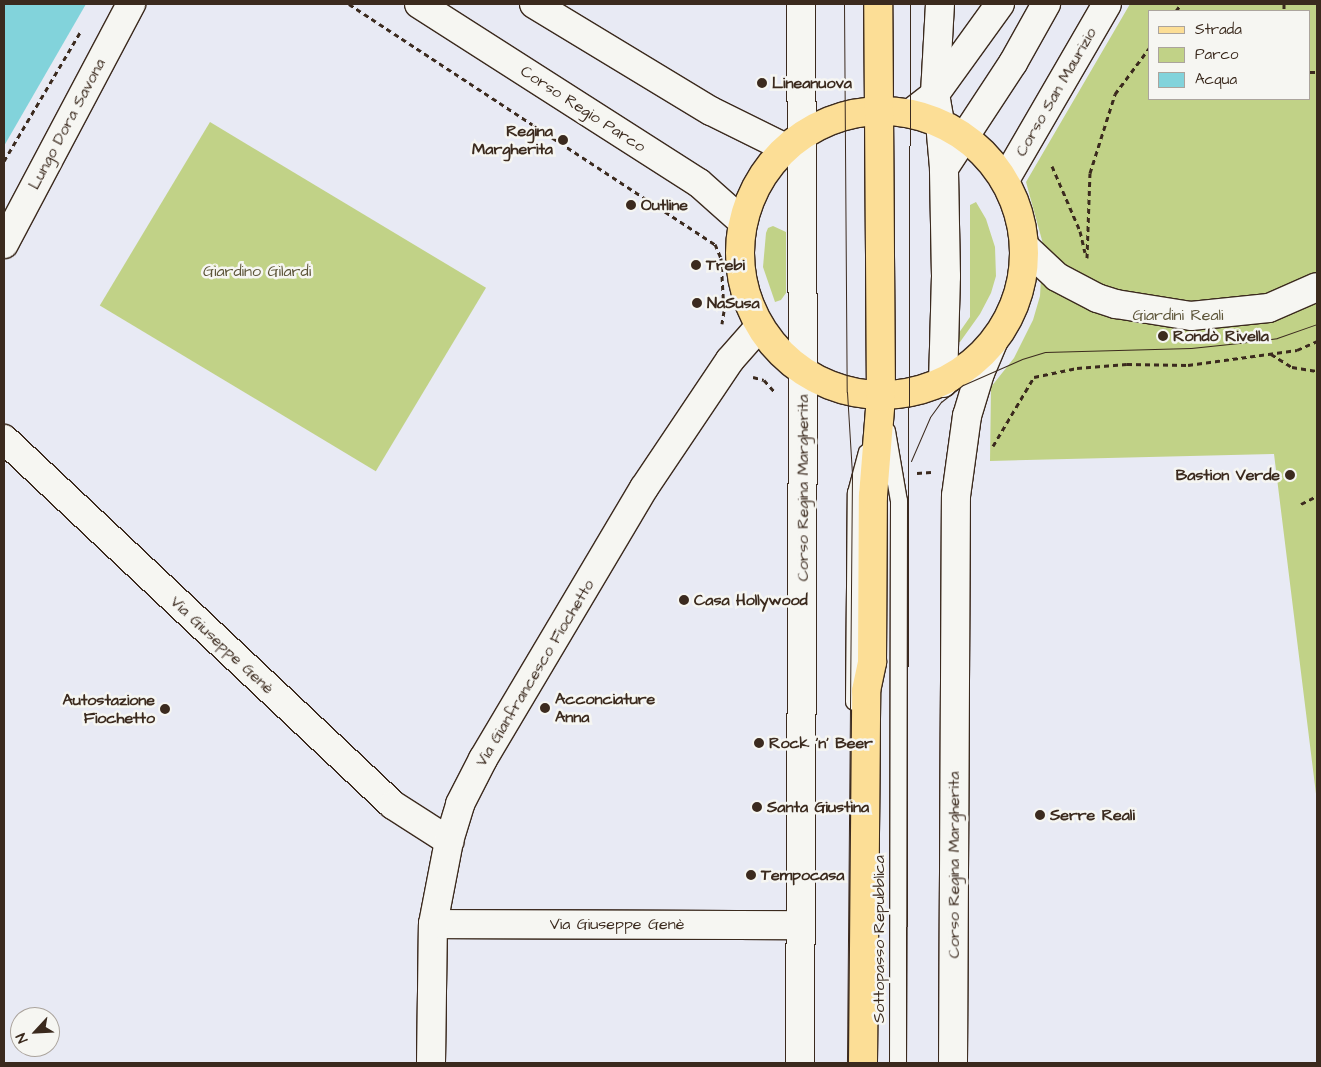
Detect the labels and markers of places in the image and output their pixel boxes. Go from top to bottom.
place label: Lineanuova [772,73,852,93]
marker: Lineanuova [756,77,768,89]
place label: Regina Margherita [472,121,553,159]
marker: Regina Margherita [557,134,569,146]
place label: Outline [641,195,688,215]
marker: Outline [625,199,637,211]
place label: Trebi [706,255,745,275]
marker: Trebi [690,259,702,271]
place label: NaSusa [707,293,760,313]
marker: NaSusa [691,297,703,309]
place label: Rondò Rivella [1173,326,1269,346]
marker: Rondò Rivella [1157,330,1169,342]
place label: Bastion Verde [1176,465,1280,485]
marker: Bastion Verde [1284,469,1296,481]
place label: Casa Hollywood [694,590,808,610]
marker: Casa Hollywood [678,594,690,606]
place label: Acconciature Anna [555,689,655,727]
place label: Autostazione Fiochetto [63,690,155,728]
marker: Acconciature Anna [539,702,551,714]
marker: Autostazione Fiochetto [159,703,171,715]
place label: Rock 'n' Beer [769,733,873,753]
marker: Rock 'n' Beer [753,737,765,749]
place label: Santa Giustina [767,797,869,817]
marker: Santa Giustina [751,801,763,813]
place label: Serre Reali [1050,805,1135,825]
marker: Serre Reali [1034,809,1046,821]
place label: Tempocasa [761,865,844,885]
marker: Tempocasa [745,869,757,881]

